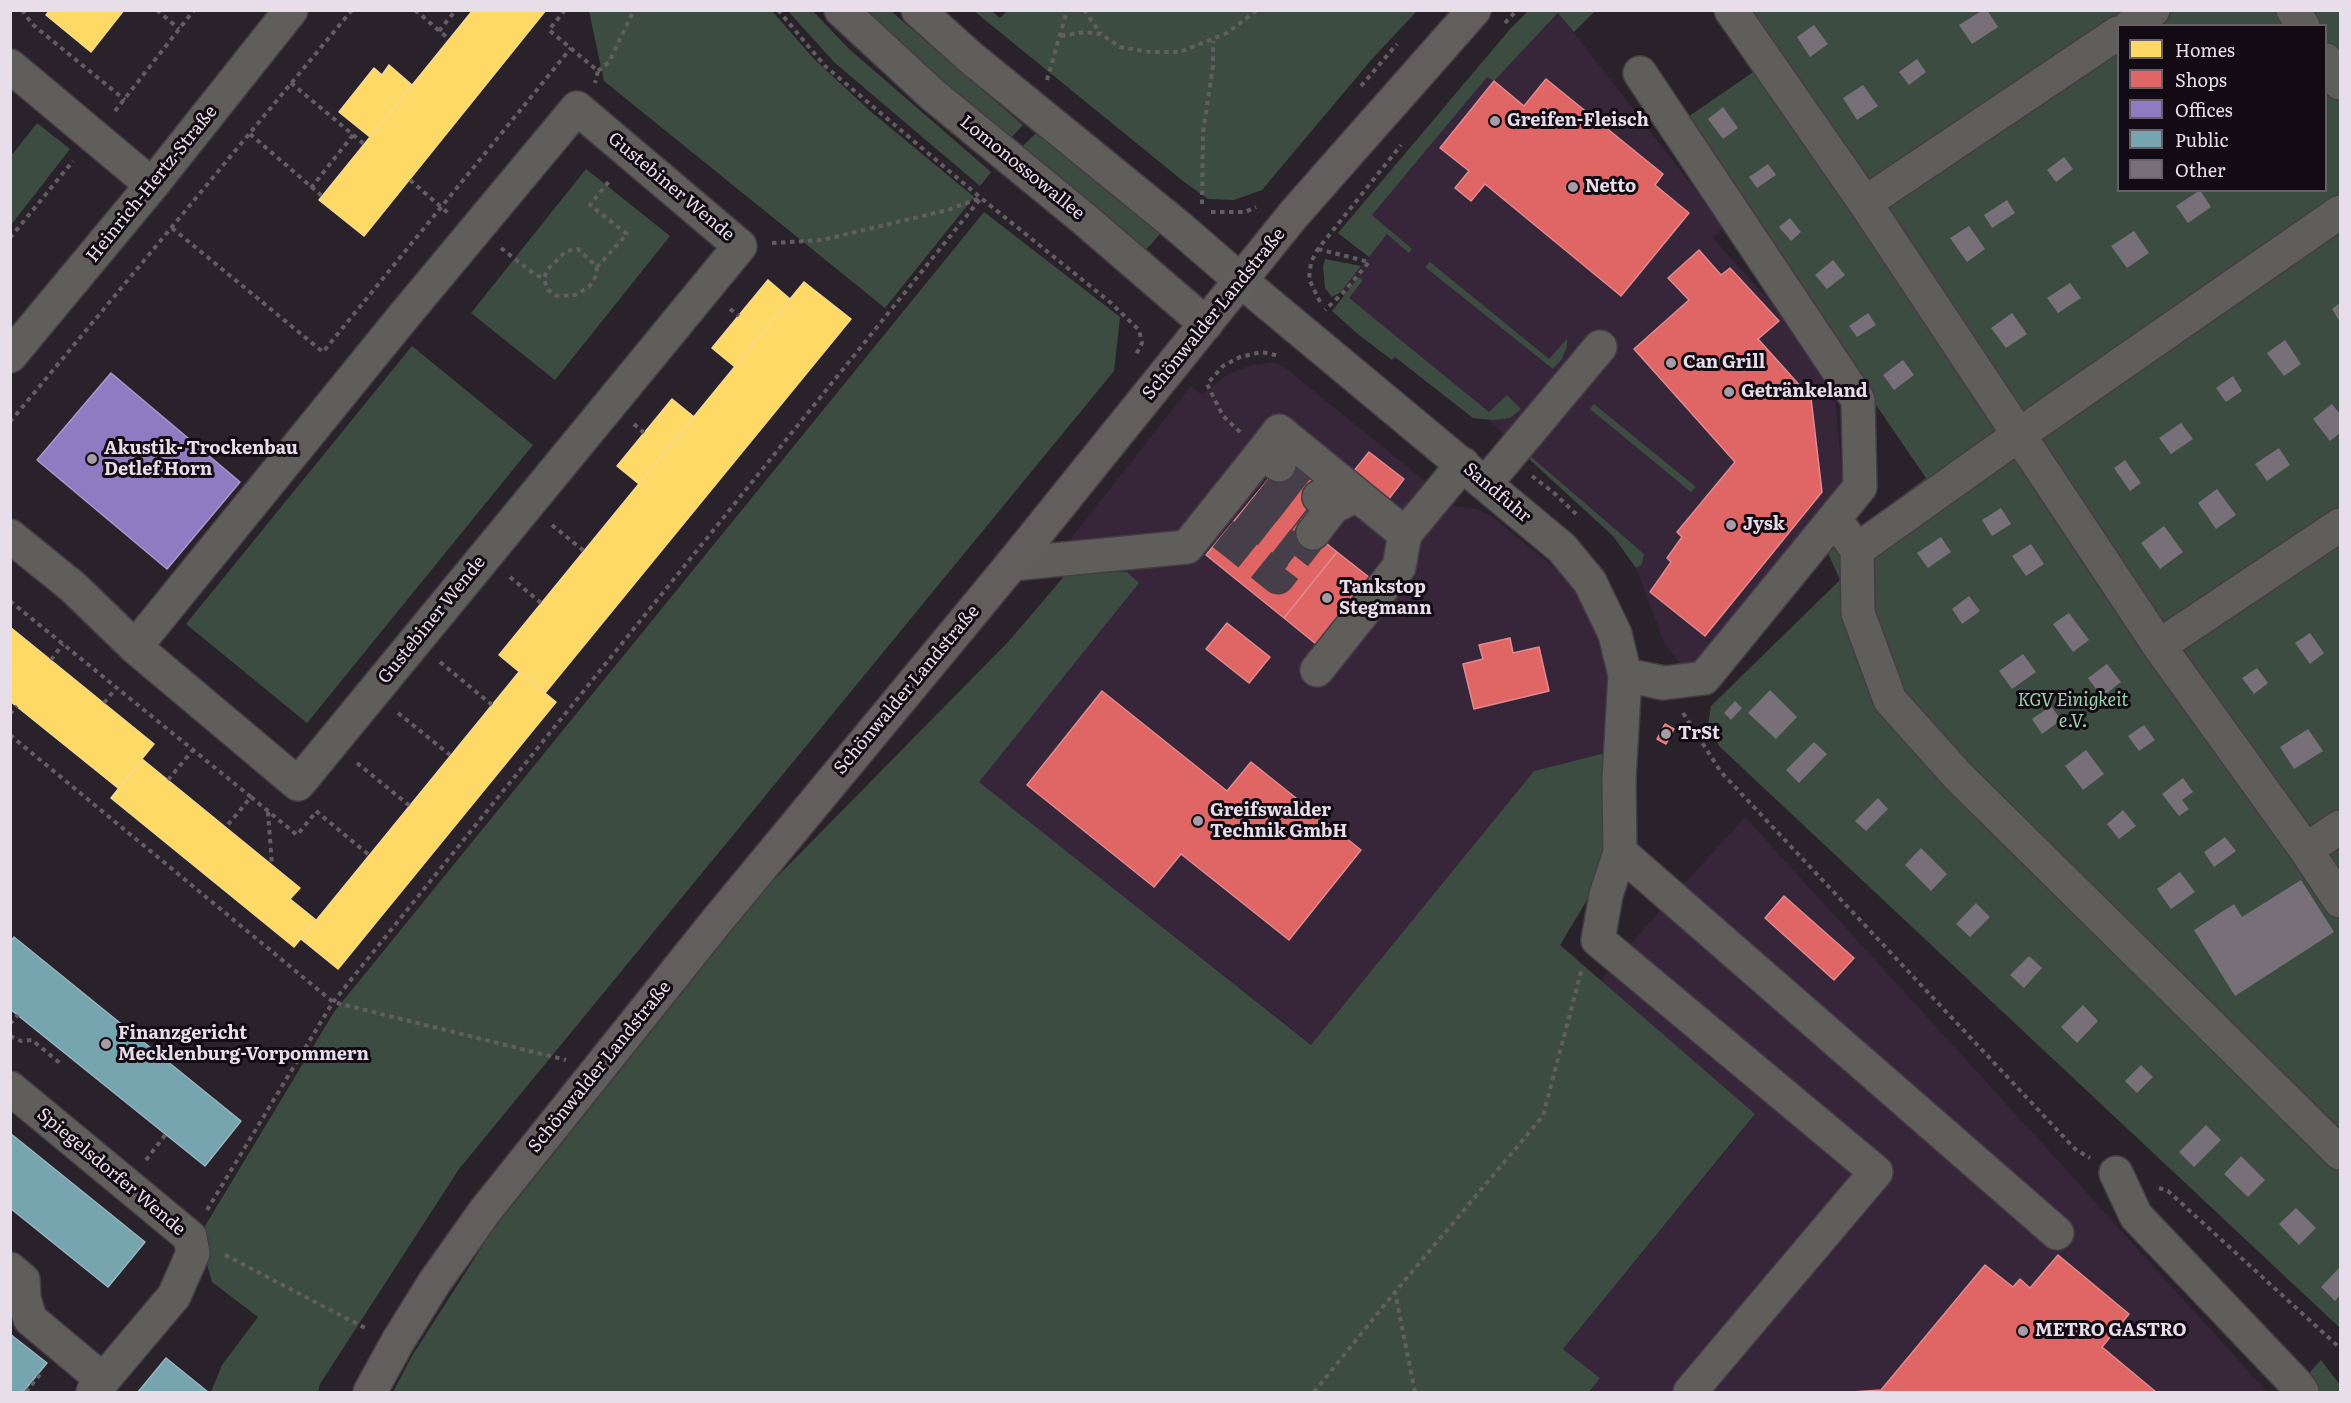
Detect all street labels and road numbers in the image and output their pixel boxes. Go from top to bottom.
street label: Heinrich-Hertz-Straße [82,101,222,267]
street label: Lomonossowallee [955,111,1089,225]
street label: Gustebiner Wende [604,128,738,246]
street label: Schönwalder Landstraße [1138,224,1290,404]
street label: Sandfuhr [1459,459,1535,527]
street label: Gustebiner Wende [374,552,490,688]
street label: Schönwalder Landstraße [830,601,984,779]
street label: Schönwalder Landstraße [524,977,676,1157]
street label: Spiegelsdorfer Wende [32,1104,190,1240]

